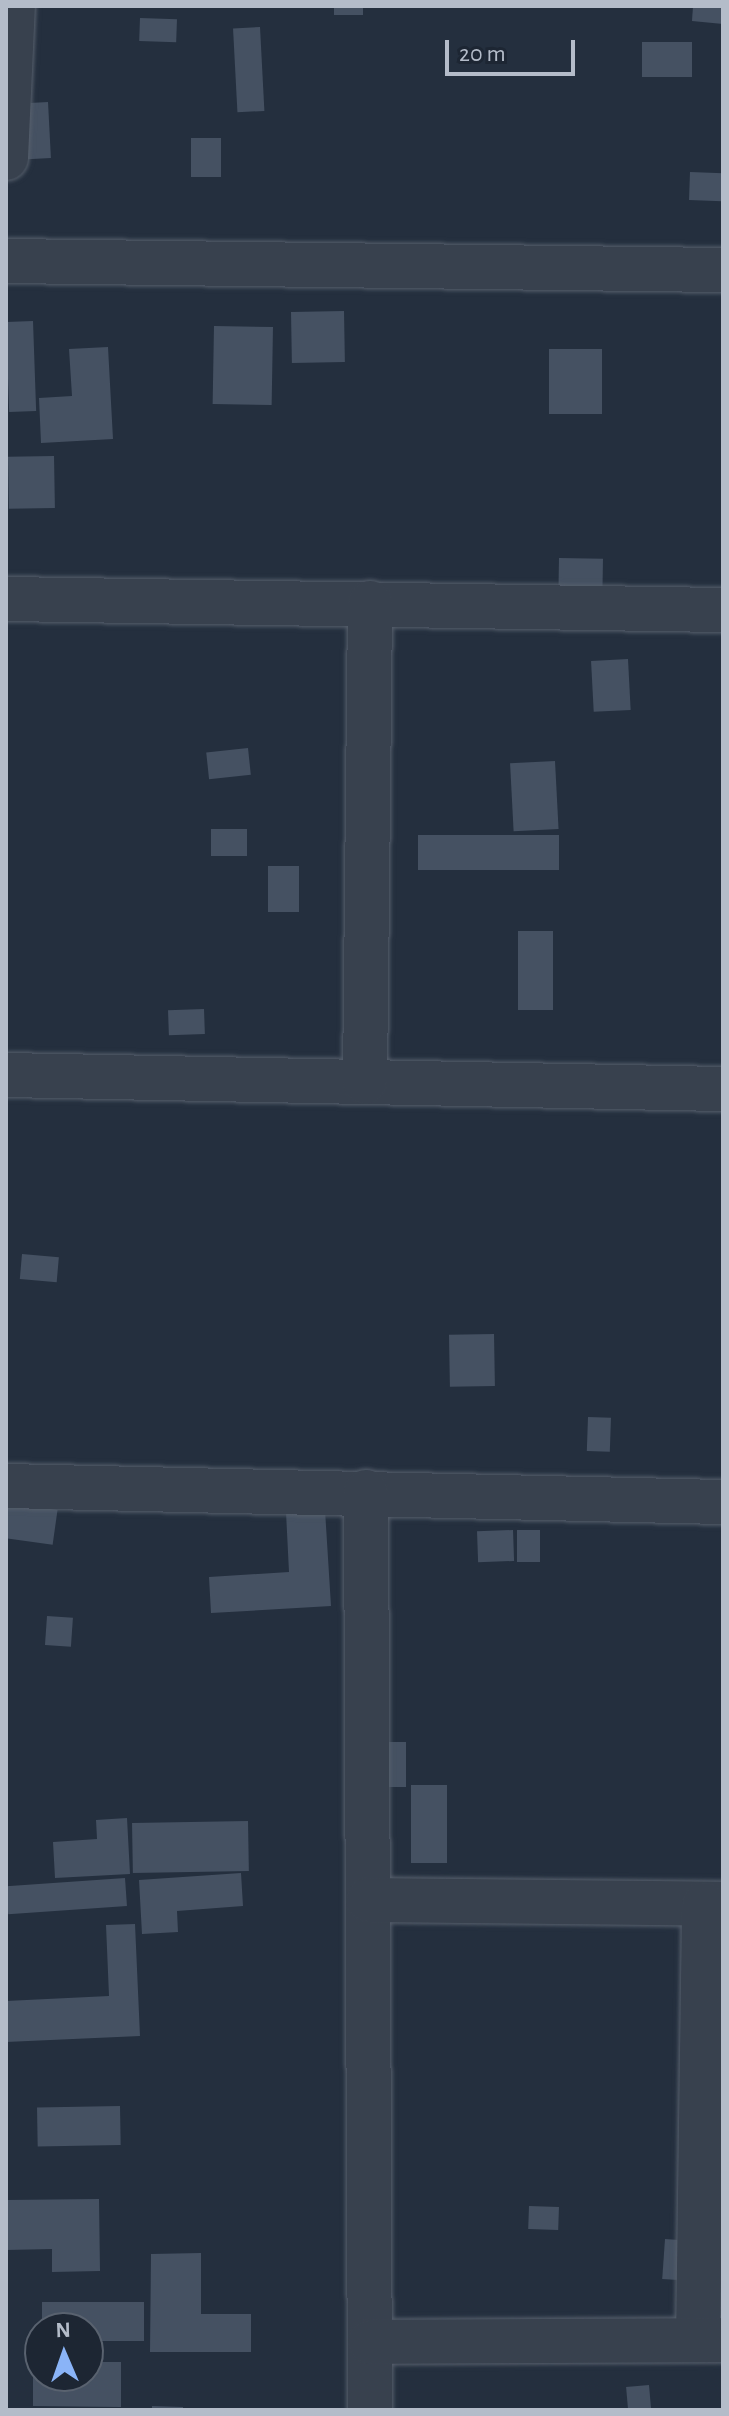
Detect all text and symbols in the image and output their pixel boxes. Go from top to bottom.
scale bar [449,24,579,74]
text: 20 m [459,42,506,66]
north arrow [24,2312,104,2392]
text: N [55,2319,71,2341]

